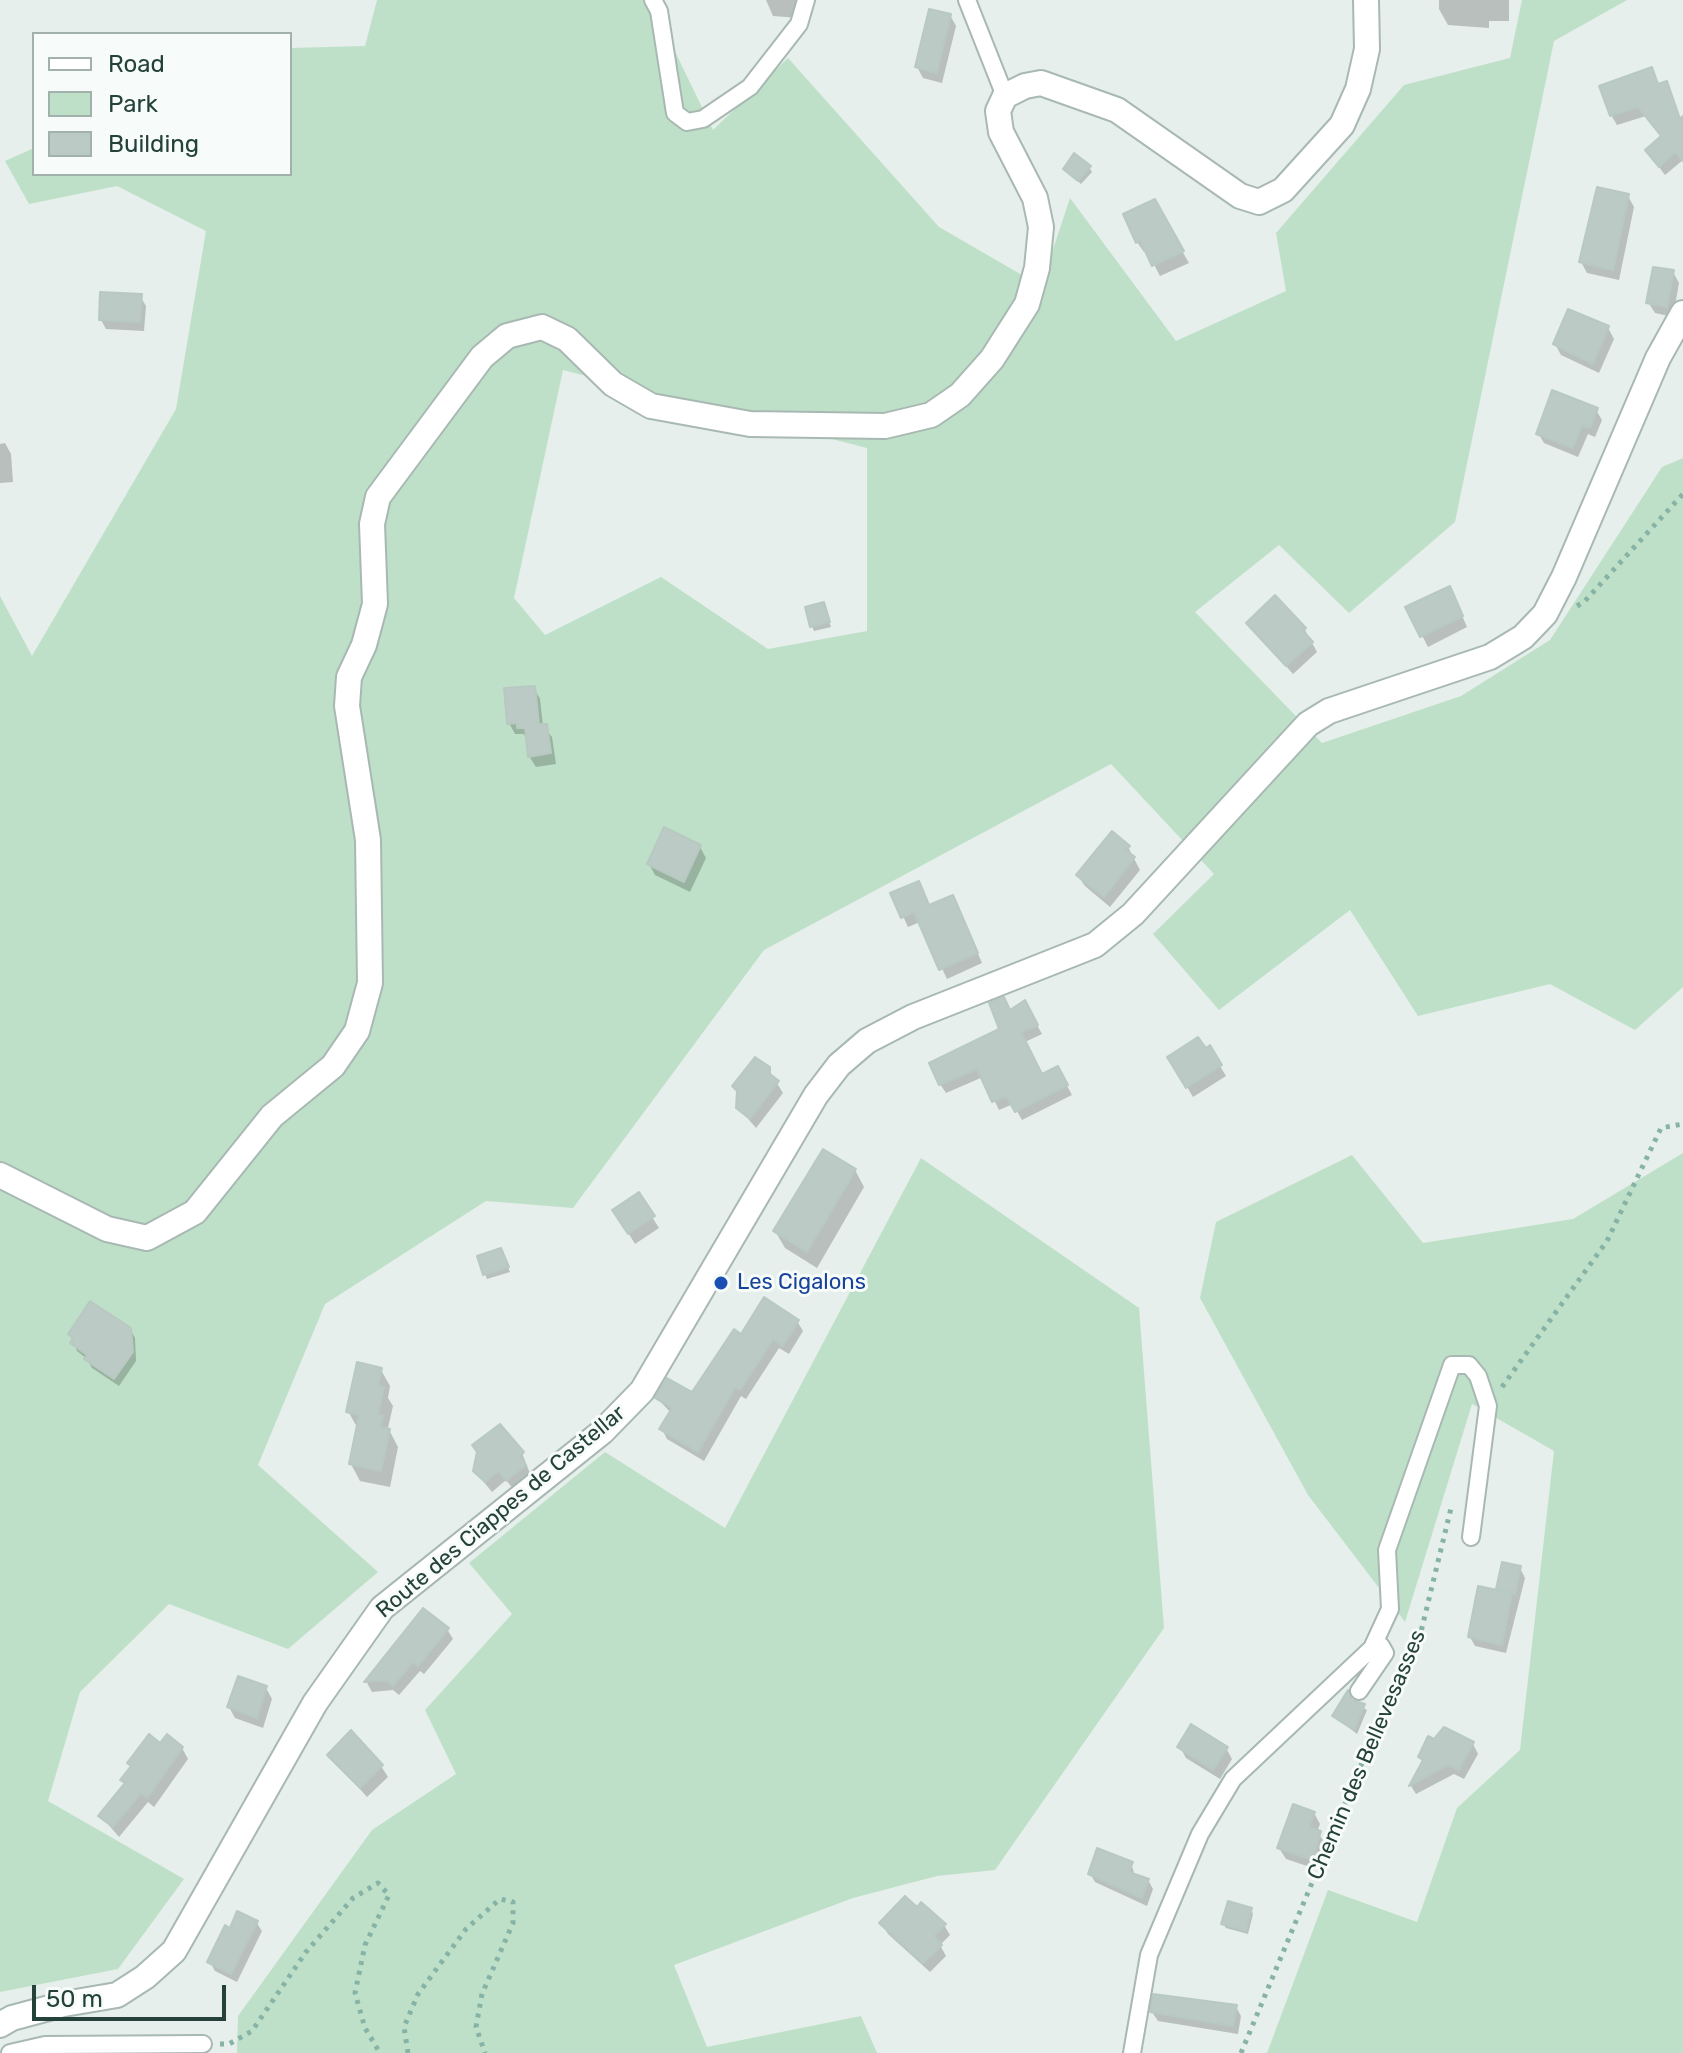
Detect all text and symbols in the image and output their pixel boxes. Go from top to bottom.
legend [32,32,292,176]
text: Road [108,50,165,78]
text: Park [108,90,158,118]
text: Building [108,130,199,158]
place label: Les Cigalons [737,1270,866,1296]
marker: Les Cigalons [712,1274,730,1292]
street label: Route des Ciappes de Castellar [371,1400,631,1624]
street label: Chemin des Bellevesasses [1302,1626,1432,1884]
scale bar [36,1969,230,2019]
text: 50 m [46,1985,103,2013]

